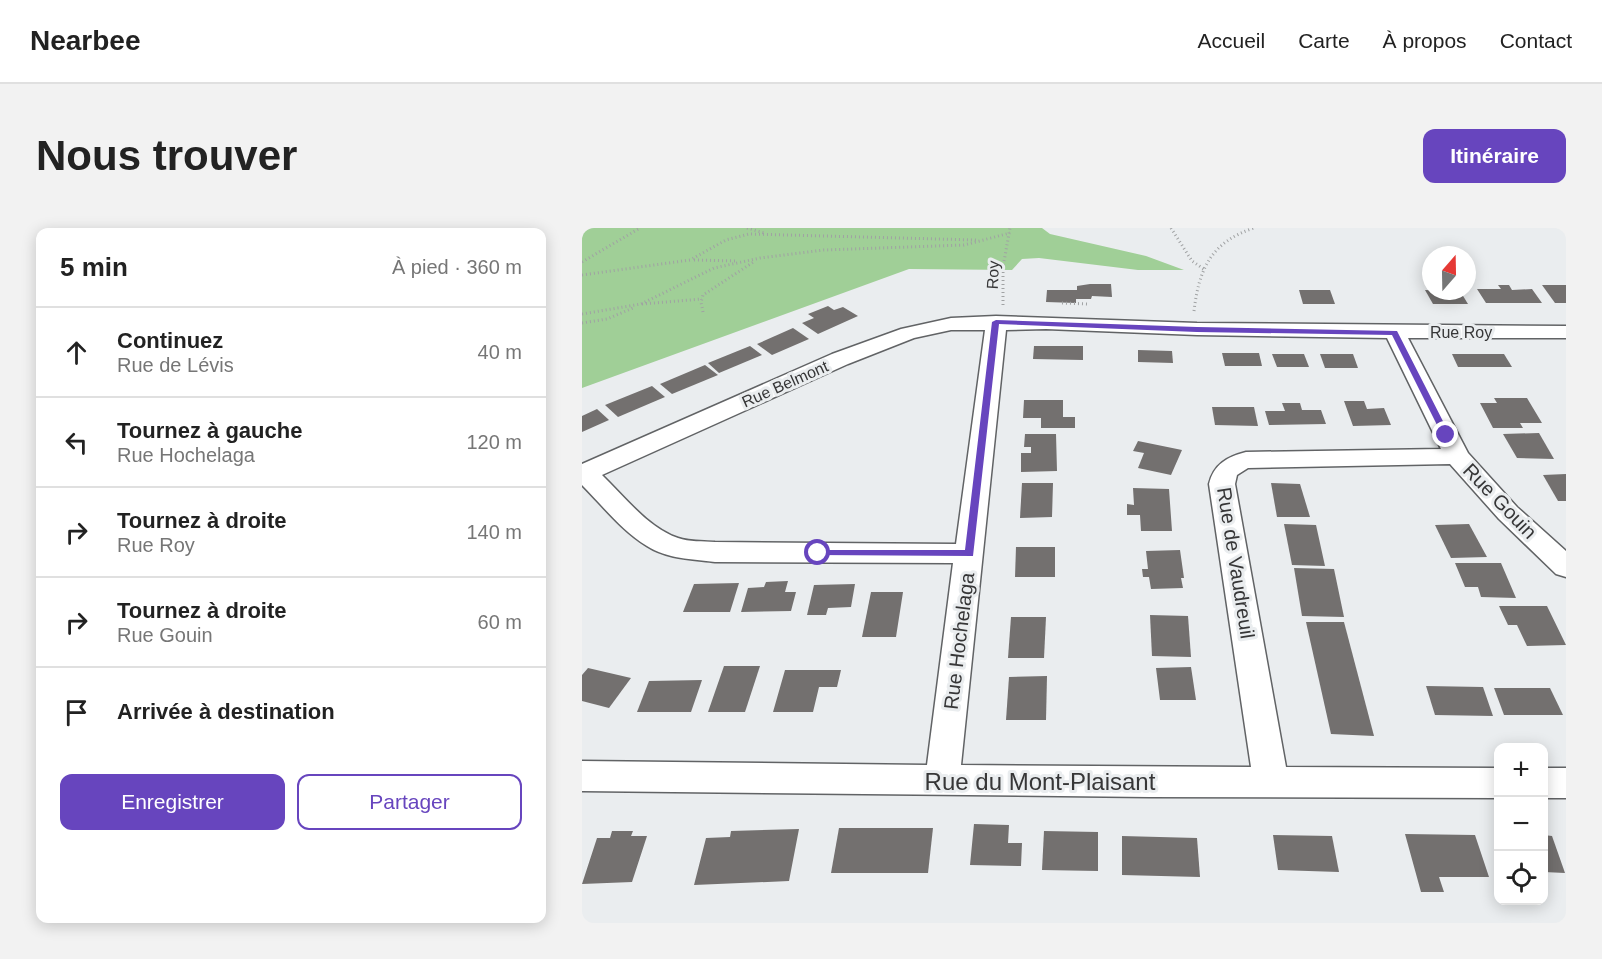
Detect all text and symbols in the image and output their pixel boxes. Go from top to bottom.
text: Nearbee [30,25,141,56]
text: Accueil [1198,29,1265,52]
text: Carte [1298,29,1350,52]
text: À propos [1383,29,1467,52]
text: Contact [1500,29,1572,52]
button: Itinéraire [1423,129,1566,183]
text: Nous trouver [36,132,297,179]
north arrow [1422,246,1476,300]
text: 5 min [60,252,128,282]
text: À pied · 360 m [392,256,522,278]
street label: Roy [984,260,1002,290]
street label: Rue Roy [1430,324,1492,341]
text: Continuez [117,328,223,353]
icon: ahead [60,336,93,369]
text: 40 m [478,341,522,363]
text: Rue de Lévis [117,354,234,376]
street label: Rue Belmont [739,357,831,411]
text: Tournez à gauche [117,418,302,443]
route end [1432,421,1458,447]
icon: left [60,426,93,459]
text: 120 m [466,431,522,453]
text: Rue Hochelaga [117,444,255,466]
street label: Rue Gouin [1459,459,1541,543]
street label: Rue de Vaudreuil [1213,486,1259,640]
text: Tournez à droite [117,508,287,533]
icon: right [60,516,93,549]
text: 140 m [466,521,522,543]
text: Rue Roy [117,534,195,556]
route start [804,539,830,565]
street label: Rue Hochelaga [940,570,978,711]
text: Tournez à droite [117,598,287,623]
icon: right [60,606,93,639]
text: 60 m [478,611,522,633]
text: Rue Gouin [117,624,213,646]
icon: arrive [60,696,93,729]
text: Arrivée à destination [117,699,335,724]
map controls [1494,743,1548,905]
button: + [1494,743,1548,797]
street label: Rue du Mont-Plaisant [925,768,1156,795]
button: Enregistrer [60,774,285,830]
button: Partager [297,774,522,830]
button: − [1494,797,1548,851]
button: locate [1494,851,1548,905]

